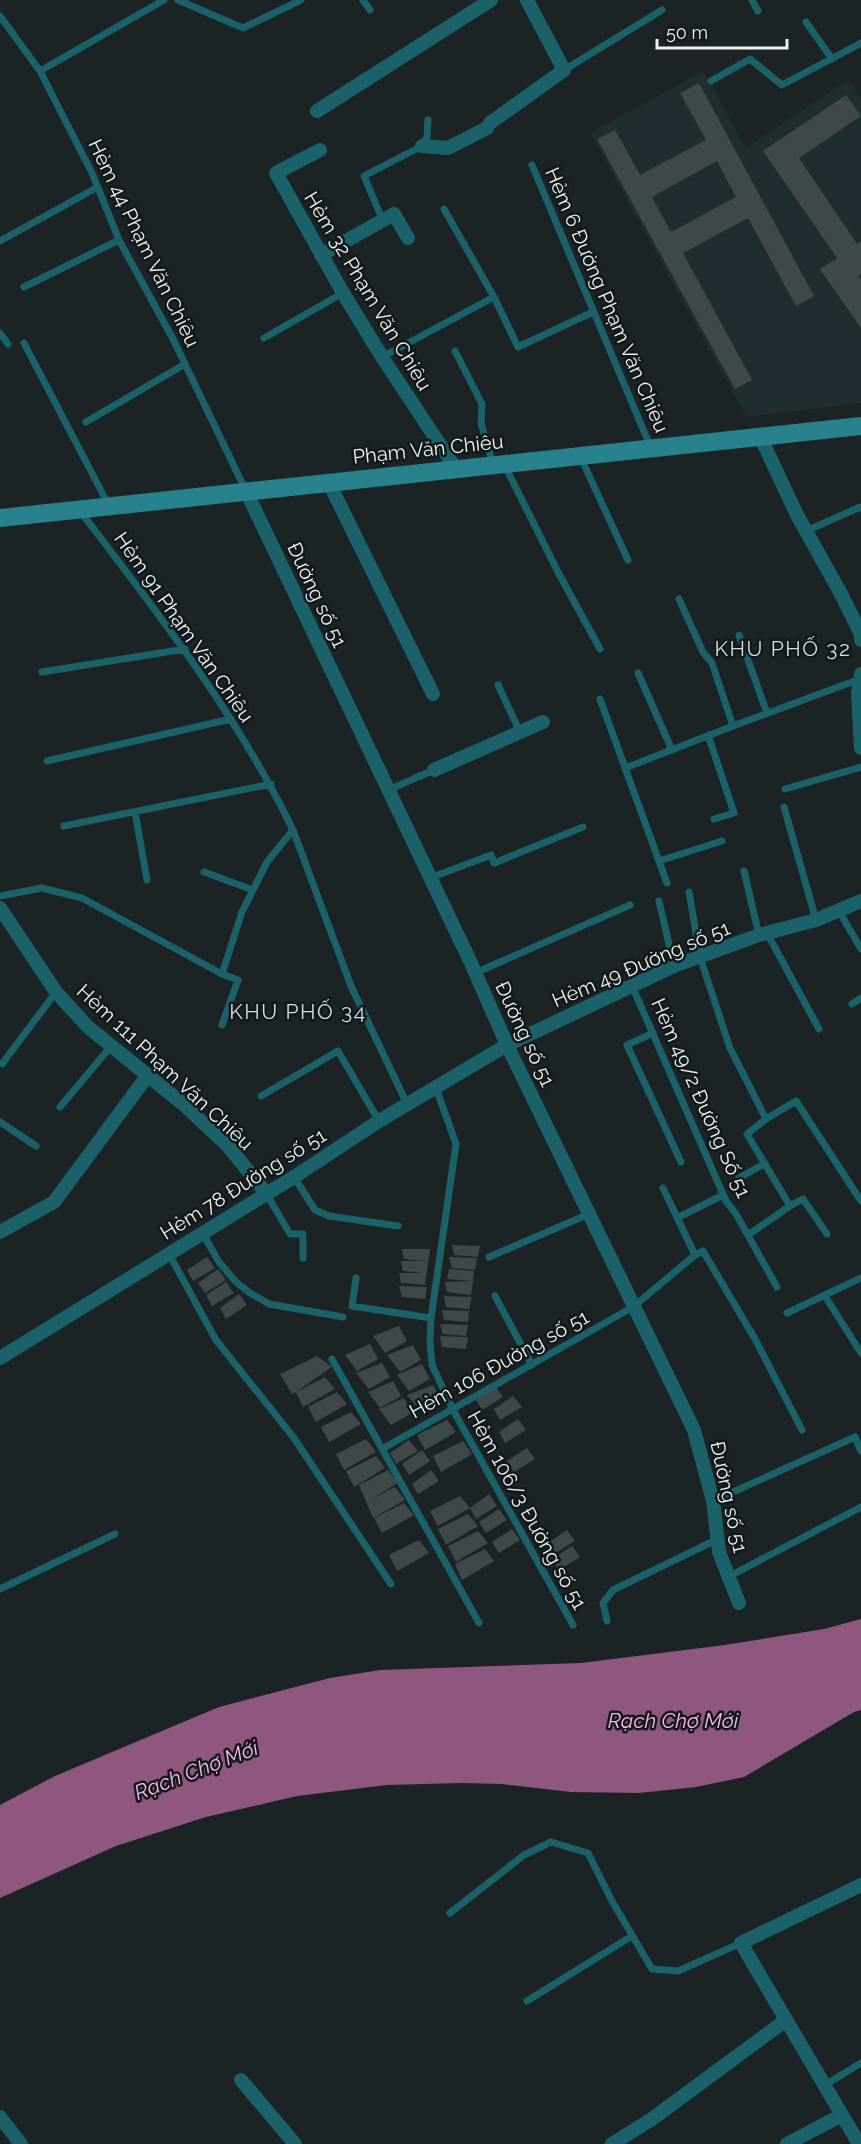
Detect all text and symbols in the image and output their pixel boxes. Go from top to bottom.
scale bar [657,12,788,50]
text: 50 m [666,22,708,43]
street label: Hẻm 44 Phạm Văn Chiêu [83,135,205,351]
street label: Hẻm 6 Đường Phạm Văn Chiêu [540,164,674,436]
street label: Hẻm 32 Phạm Văn Chiêu [299,187,437,395]
street label: Phạm Văn Chiêu [351,429,505,469]
street label: Hẻm 91 Phạm Văn Chiêu [109,527,259,727]
street label: Đường số 51 [282,539,352,652]
district label: KHU PHỐ 32 [714,636,852,661]
street label: Hẻm 49 Đường số 51 [548,915,734,1012]
street label: Đường số 51 [490,978,560,1091]
street label: Hẻm 111 Phạm Văn Chiêu [72,979,258,1155]
street label: Hẻm 49/2 Đường Số 51 [646,995,756,1202]
district label: KHU PHỐ 34 [229,999,367,1024]
street label: Hẻm 78 Đường số 51 [156,1123,331,1245]
street label: Hẻm 106 Đường số 51 [405,1304,593,1423]
street label: Hẻm 106/3 Đường số 51 [462,1406,592,1614]
street label: Đường số 51 [705,1439,753,1555]
water label: Rạch Chợ Mới [608,1708,739,1733]
water label: Rạch Chợ Mới [131,1735,262,1805]

